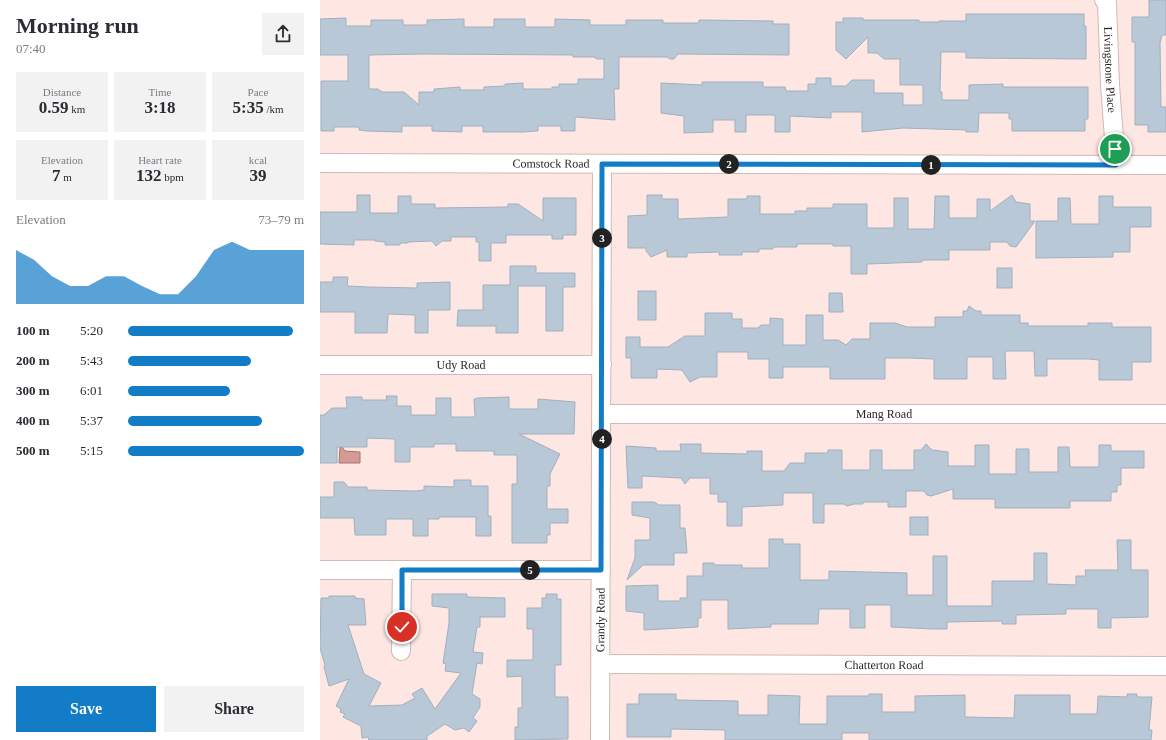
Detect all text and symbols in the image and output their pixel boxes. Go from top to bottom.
text: Morning run [16,13,139,38]
button: share [262,13,304,55]
street label: Livingstone Place [1101,26,1119,113]
text: 07:40 [16,41,46,56]
text: Distance [43,86,81,98]
text: Time [149,86,171,98]
text: Pace [248,86,268,98]
text: 0.59 [39,98,68,117]
text: 3:18 [144,98,176,117]
text: 5:35 [232,98,264,117]
text: km [68,103,85,115]
text: /km [264,103,284,115]
pin [1098,132,1132,166]
icon: arrive [1104,138,1126,160]
text: Elevation [41,154,83,166]
text: Heart rate [138,154,182,166]
text: kcal [249,154,267,166]
pin: 2 [719,154,739,174]
pin: 1 [921,155,941,175]
street label: Comstock Road [512,156,590,171]
text: 2 [726,158,732,170]
text: 1 [928,159,934,171]
text: 7 [52,166,61,185]
text: 132 [136,166,162,185]
text: 39 [250,166,267,185]
text: m [61,171,72,183]
text: bpm [162,171,184,183]
text: Elevation [16,212,66,227]
text: 73–79 m [258,212,304,227]
pin: 3 [592,228,612,248]
text: 3 [599,232,605,244]
text: 100 m [16,323,50,338]
text: 5:20 [80,323,103,338]
text: 200 m [16,353,50,368]
text: 5:43 [80,353,103,368]
street label: Udy Road [436,358,486,372]
text: 300 m [16,383,50,398]
text: 6:01 [80,383,103,398]
street label: Mang Road [856,407,912,421]
text: 400 m [16,413,50,428]
text: 5:37 [80,413,103,428]
pin: 4 [592,429,612,449]
text: 4 [599,433,605,445]
text: 500 m [16,443,50,458]
text: 5:15 [80,443,103,458]
pin: 5 [520,560,540,580]
text: 5 [527,564,533,576]
street label: Grandy Road [593,588,608,652]
pin [385,610,419,644]
icon: check [391,616,413,638]
street label: Chatterton Road [844,658,924,672]
button: Save [16,686,156,732]
button: Share [164,686,304,732]

